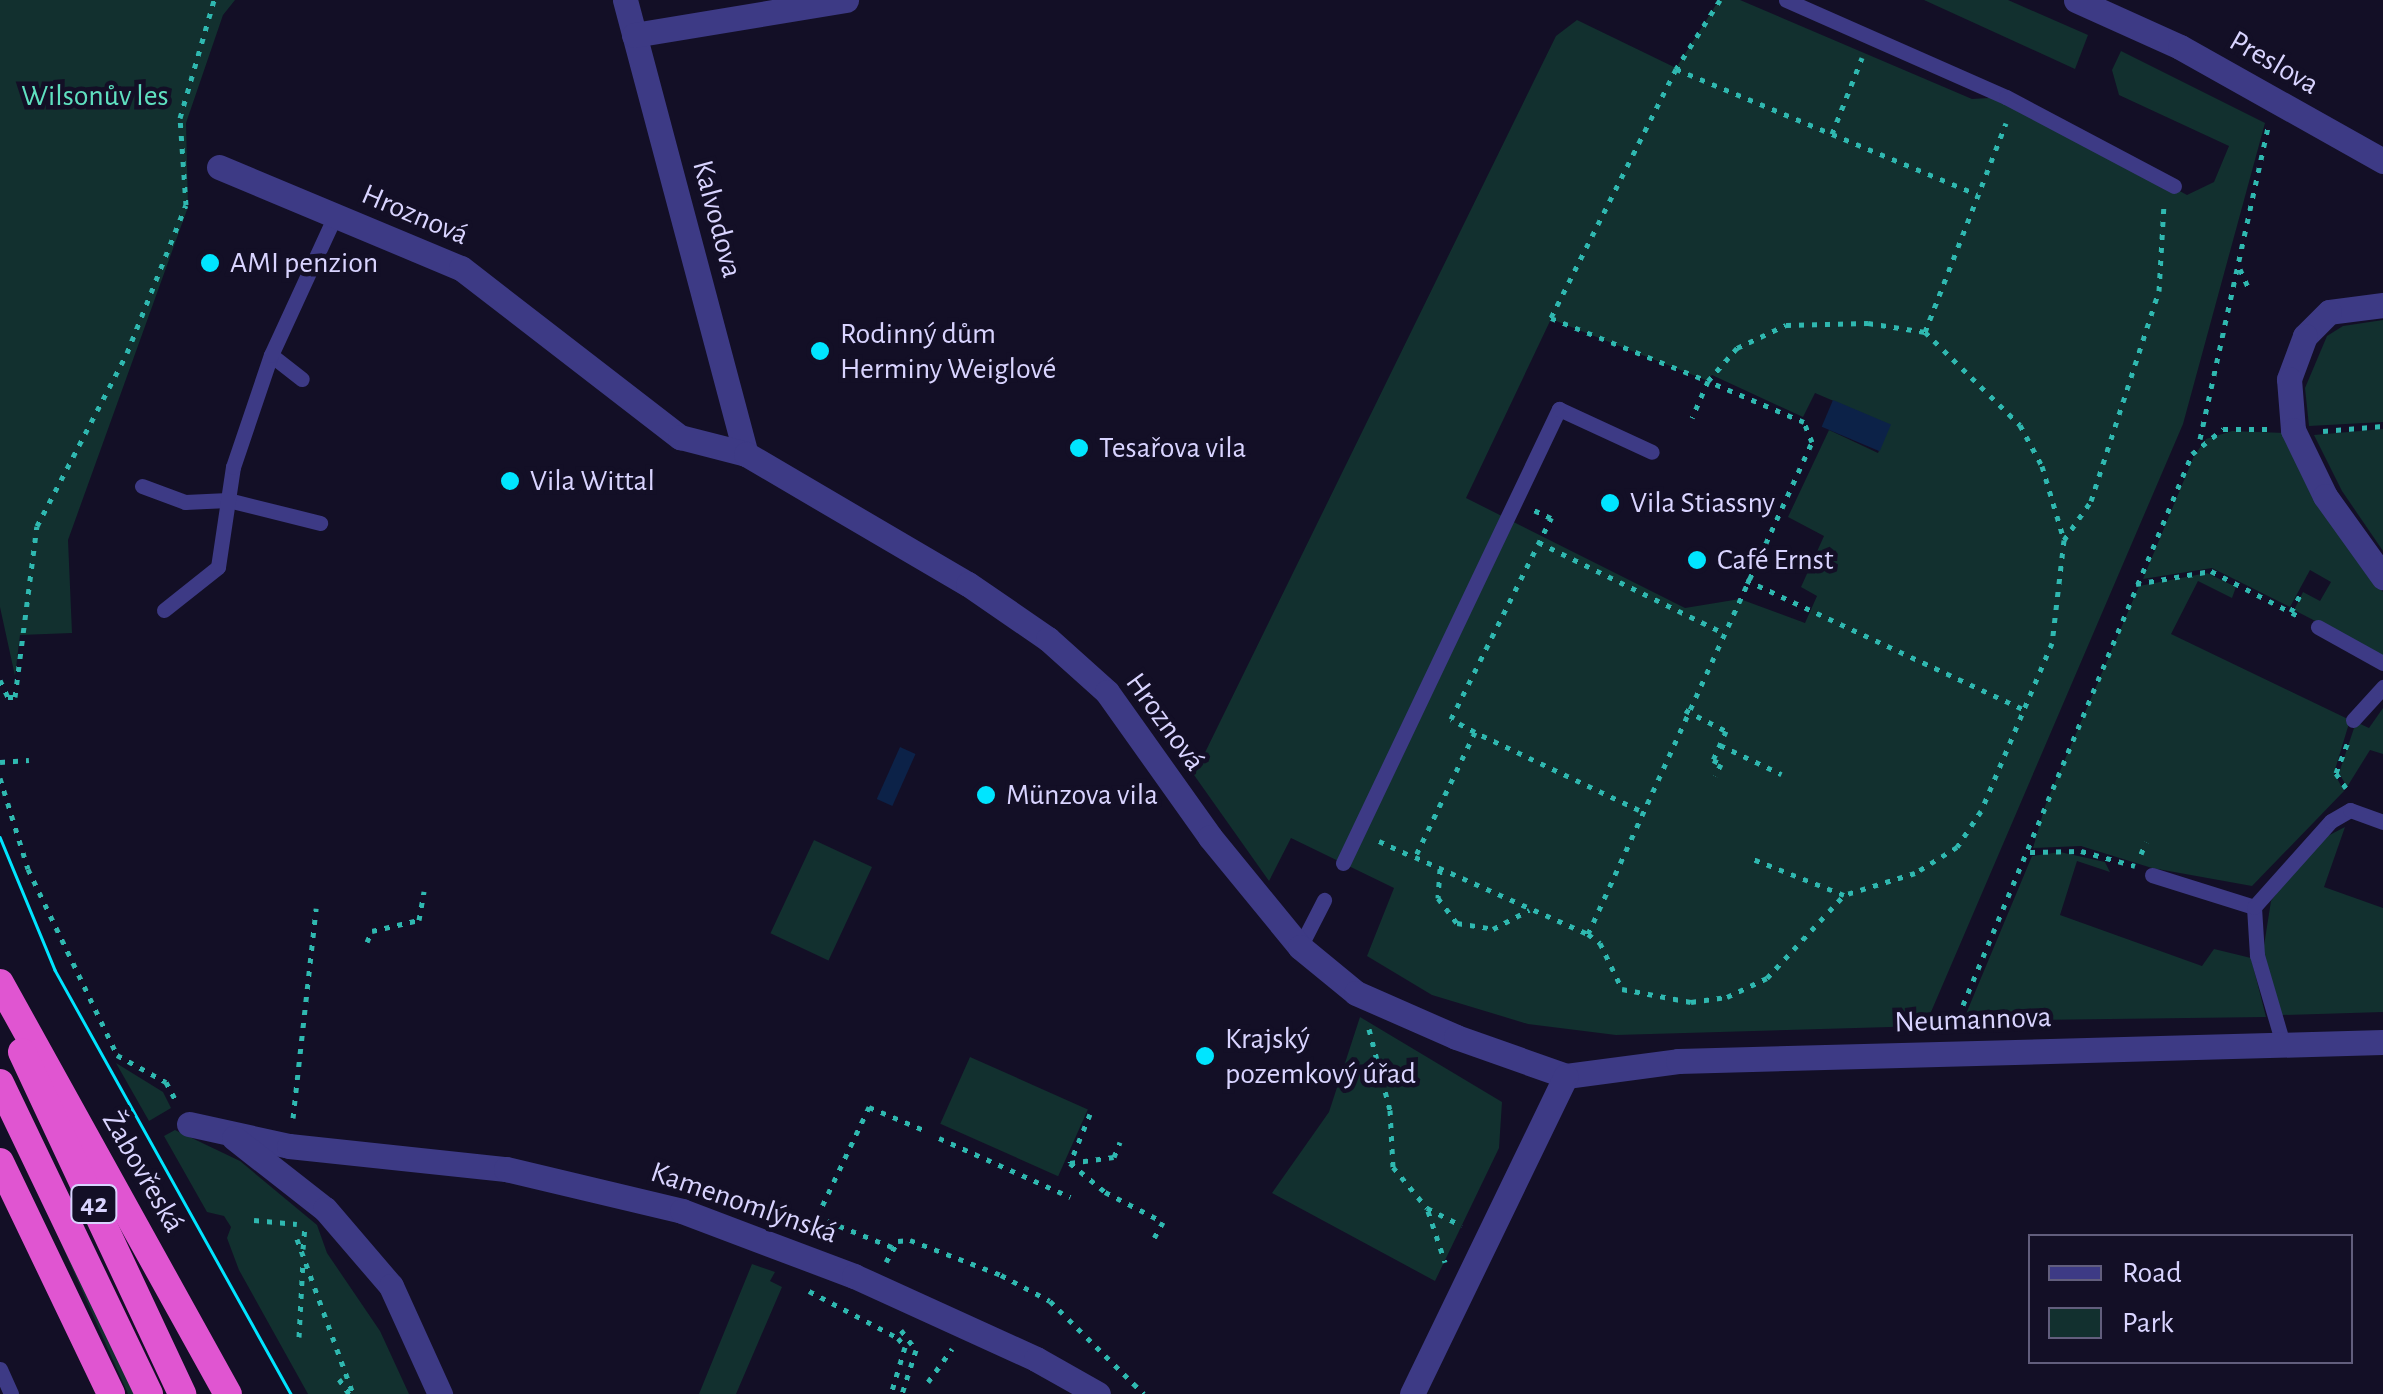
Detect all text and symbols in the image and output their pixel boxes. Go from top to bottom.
street label: Preslova [2223,23,2325,103]
park label: Wilsonův les [21,78,169,114]
street label: Kalvodova [684,156,750,282]
street label: Hroznová [356,176,474,254]
place label: AMI penzion [230,245,378,281]
marker: AMI penzion [199,252,221,274]
place label: Rodinný dům Herminy Weiglové [840,316,1056,386]
marker: Rodinný dům Herminy Weiglové [809,340,831,362]
place label: Tesařova vila [1099,430,1246,466]
marker: Tesařova vila [1068,437,1090,459]
place label: Vila Wittal [530,463,655,499]
marker: Vila Wittal [499,470,521,492]
place label: Vila Stiassny [1630,485,1775,521]
marker: Vila Stiassny [1599,492,1621,514]
place label: Café Ernst [1717,542,1833,578]
marker: Café Ernst [1686,549,1708,571]
street label: Hroznová [1117,666,1213,778]
place label: Münzova vila [1006,777,1158,813]
marker: Münzova vila [975,784,997,806]
street label: Neumannova [1894,999,2052,1041]
place label: Krajský pozemkový úřad [1225,1021,1416,1092]
marker: Krajský pozemkový úřad [1194,1045,1216,1067]
street label: Žabovřeská [94,1105,192,1239]
street label: Kamenomlýnská [646,1154,842,1252]
road number: 42 [69,1181,119,1227]
legend [2028,1234,2353,1364]
text: Road [2122,1258,2182,1288]
text: Park [2122,1308,2174,1338]

